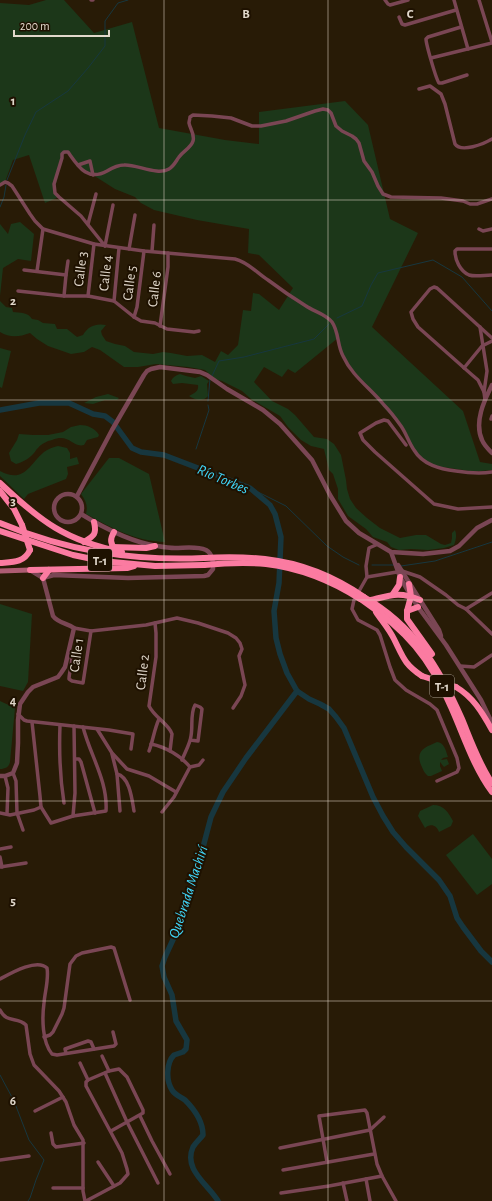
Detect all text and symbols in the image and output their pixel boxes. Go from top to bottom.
text: B [242,8,250,21]
text: C [407,8,414,21]
scale bar [14,12,109,38]
text: 200 m [20,20,50,32]
text: 1 [11,95,15,108]
street label: Calle 3 [72,251,90,287]
street label: Calle 4 [97,254,115,292]
street label: Calle 5 [121,265,139,301]
street label: Calle 6 [146,270,164,308]
text: 2 [10,295,16,308]
water label: Río Torbes [195,462,251,497]
text: 3 [10,495,16,508]
road number: T-1 [88,549,112,571]
street label: Calle 1 [68,637,86,673]
street label: Calle 2 [134,653,152,691]
road number: T-1 [430,675,454,697]
text: 4 [10,695,17,708]
water label: Quebrada Machirí [166,843,211,940]
text: 5 [10,895,16,908]
text: 6 [10,1095,16,1108]

